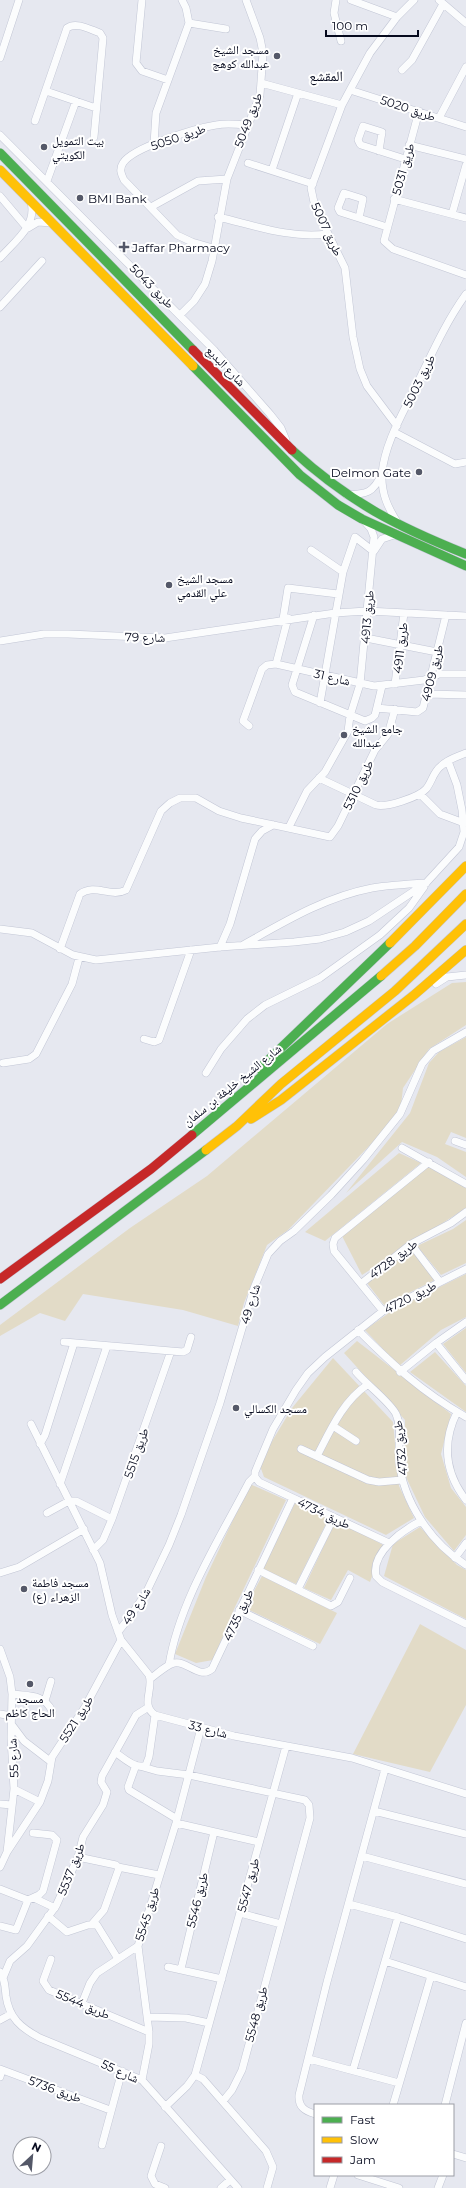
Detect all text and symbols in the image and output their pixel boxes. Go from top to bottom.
scale bar [326,12,418,38]
text: 100 m [332,18,368,33]
place label: مسجد الشيخ عبدالله كوهج [212,42,269,71]
marker: مسجد الشيخ عبدالله كوهج [272,51,282,61]
district label: المقشع [309,67,343,86]
street label: طريق 5049 [231,90,266,150]
street label: طريق 5020 [378,92,438,124]
street label: طريق 5050 [149,121,208,154]
place label: بيت التمويل الكويتي [52,133,104,165]
street label: طريق 5031 [388,141,418,197]
marker: بيت التمويل الكويتي [39,142,49,152]
place label: BMI Bank [88,191,148,206]
marker: BMI Bank [75,193,85,203]
street label: طريق 5007 [308,200,346,258]
place label: Jaffar Pharmacy [131,240,230,255]
marker: Jaffar Pharmacy [119,242,129,252]
street label: طريق 5043 [126,261,178,312]
street label: شارع البديع [202,343,249,390]
street label: طريق 5003 [400,352,438,410]
place label: Delmon Gate [331,465,411,480]
marker: Delmon Gate [414,467,424,477]
place label: مسجد الشيخ علي القدمي [177,571,233,603]
marker: مسجد الشيخ علي القدمي [164,580,174,590]
street label: طريق 4913 [357,589,377,645]
street label: طريق 4911 [389,621,411,675]
street label: شارع 79 [125,629,165,646]
street label: طريق 4909 [418,643,447,703]
street label: شارع 31 [312,666,352,689]
place label: جامع الشيخ عبدالله [352,721,403,750]
marker: جامع الشيخ عبدالله [339,730,349,740]
street label: طريق 5310 [340,758,377,812]
street label: شارع الشيخ خليفة بن سلمان [180,1041,285,1130]
street label: طريق 4728 [366,1236,420,1282]
street label: طريق 4720 [381,1277,439,1317]
street label: شارع 49 [237,1282,264,1326]
place label: مسجد الكسالي [244,1401,307,1419]
marker: مسجد الكسالي [231,1403,241,1413]
street label: طريق 4732 [390,1419,411,1476]
street label: طريق 5515 [120,1426,152,1480]
street label: طريق 4734 [295,1494,353,1532]
place label: مسجد فاطمة الزهراء (ع) [32,1575,89,1605]
marker: مسجد فاطمة الزهراء (ع) [19,1584,29,1594]
street label: شارع 49 [119,1585,154,1628]
street label: طريق 4735 [219,1587,257,1643]
marker: مسجد الحاج كاظم [25,1679,35,1689]
place label: مسجد الحاج كاظم [5,1691,55,1721]
street label: طريق 5521 [56,1693,96,1745]
street label: شارع 33 [187,1717,229,1742]
street label: شارع 55 [4,1738,23,1778]
street label: طريق 5537 [54,1841,88,1897]
street label: طريق 5547 [234,1856,263,1914]
street label: طريق 5546 [183,1871,211,1929]
street label: طريق 5545 [132,1885,163,1943]
street label: طريق 5548 [241,1984,271,2044]
street label: طريق 5544 [54,1986,112,2022]
street label: شارع 55 [99,2056,141,2087]
street label: طريق 5736 [26,2072,84,2106]
legend [314,2104,454,2176]
text: Fast [350,2112,375,2127]
text: Slow [350,2132,379,2147]
north arrow [12,2136,52,2176]
text: N [29,2139,43,2155]
text: Jam [349,2152,376,2167]

